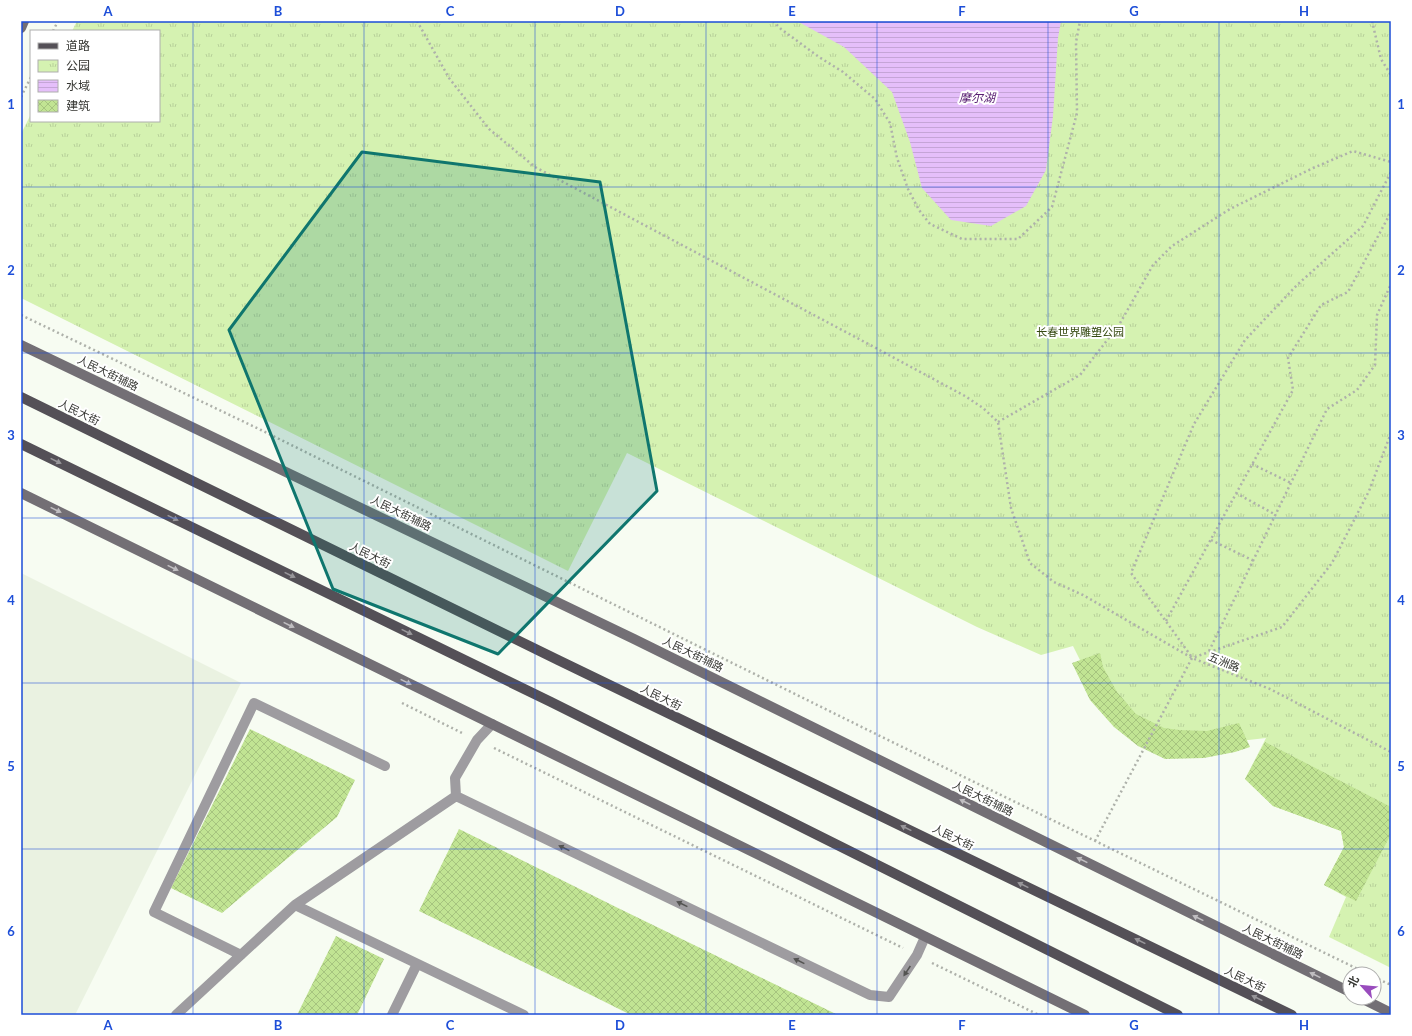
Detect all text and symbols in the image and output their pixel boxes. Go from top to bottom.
text: A [102,3,113,19]
text: B [274,3,283,19]
text: C [446,3,455,19]
text: D [615,3,625,19]
text: E [788,3,796,19]
text: F [958,3,966,19]
text: G [1129,3,1139,19]
text: H [1299,3,1309,19]
legend [30,30,160,122]
text: 道路 [66,38,90,53]
text: 公园 [66,58,90,73]
text: 水域 [66,78,90,93]
water label: 摩尔湖 [959,90,997,105]
text: 1 [7,96,15,112]
text: 1 [1397,96,1405,112]
text: 建筑 [66,98,90,113]
text: 2 [7,262,15,278]
text: 2 [1397,262,1405,278]
park label: 长春世界雕塑公园 [1036,325,1124,338]
street label: 人民大街辅路 [76,352,141,393]
street label: 人民大街 [57,396,102,427]
text: 3 [7,427,15,443]
text: 3 [1397,427,1405,443]
one-way arrow [50,458,62,464]
street label: 人民大街辅路 [369,492,434,533]
one-way arrow [50,507,62,513]
one-way arrow [167,515,179,521]
street label: 人民大街 [348,539,393,570]
one-way arrow [167,565,178,571]
one-way arrow [284,572,295,578]
text: 4 [7,592,15,608]
text: 4 [1397,592,1405,608]
one-way arrow [284,622,295,628]
one-way arrow [401,629,412,635]
street label: 人民大街辅路 [661,633,726,674]
street label: 五洲路 [1206,649,1242,674]
one-way arrow [400,679,412,686]
street label: 人民大街 [639,681,684,712]
text: 5 [7,758,15,774]
text: 5 [1397,758,1405,774]
street label: 人民大街辅路 [951,777,1016,818]
one-way arrow [960,799,971,806]
street label: 人民大街 [931,821,976,852]
one-way arrow [900,825,912,831]
one-way arrow [559,845,570,851]
one-way arrow [1076,857,1088,863]
one-way arrow [1018,882,1029,888]
one-way arrow [676,901,687,907]
one-way arrow [1193,915,1204,921]
street label: 人民大街辅路 [1241,920,1306,961]
text: 6 [7,923,15,939]
text: 6 [1397,923,1405,939]
one-way arrow [1135,938,1146,944]
one-way arrow [793,958,804,964]
street label: 人民大街 [1223,963,1268,994]
one-way arrow [903,966,911,976]
north arrow [1342,966,1382,1006]
one-way arrow [1309,972,1321,978]
text: 北 [1344,973,1361,989]
one-way arrow [1252,995,1263,1001]
text: A [102,1017,113,1033]
text: B [274,1017,283,1033]
text: C [446,1017,455,1033]
text: D [615,1017,625,1033]
text: E [788,1017,796,1033]
text: F [958,1017,966,1033]
text: G [1129,1017,1139,1033]
text: H [1299,1017,1309,1033]

